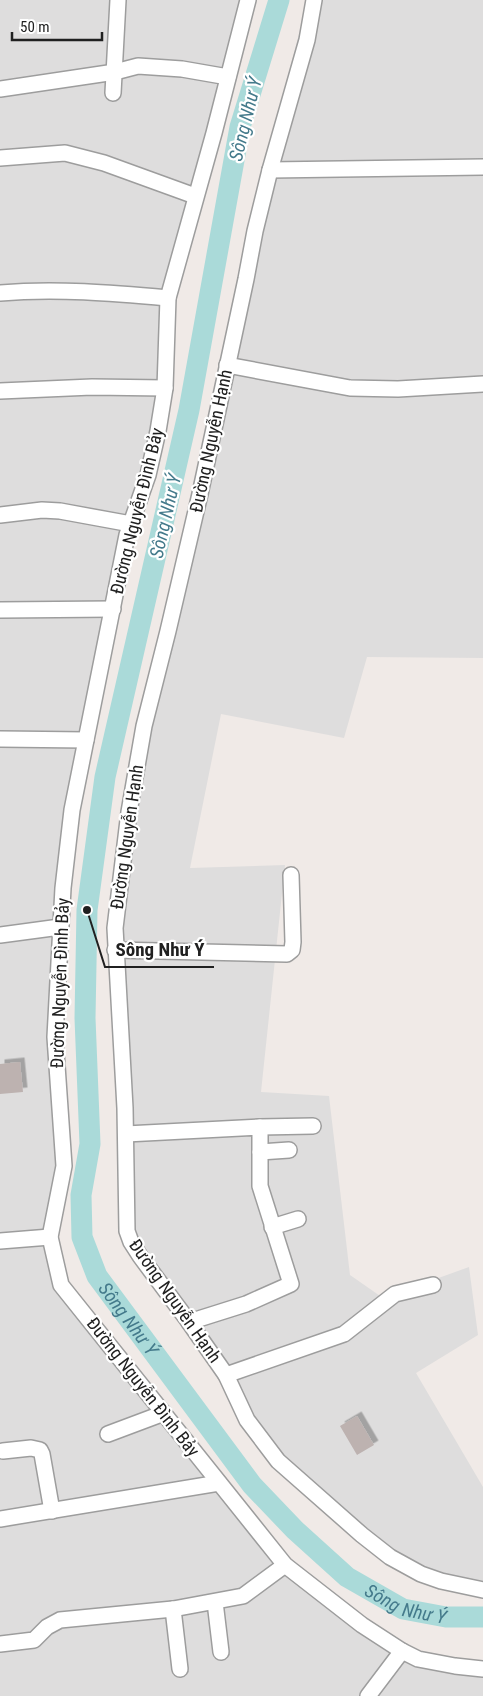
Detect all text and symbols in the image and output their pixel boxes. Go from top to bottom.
scale bar [12,10,102,42]
text: 50 m [20,18,50,36]
water label: Sông Như Ý [224,74,267,163]
street label: Đường Nguyễn Hạnh [185,367,236,514]
street label: Đường Nguyễn Đình Bảy [106,425,167,596]
water label: Sông Như Ý [145,471,187,560]
street label: Đường Nguyễn Hạnh [106,763,147,911]
street label: Đường Nguyễn Đình Bảy [46,897,73,1069]
callout: Sông Như Ý [105,933,214,967]
text: Sông Như Ý [116,938,205,961]
street label: Đường Nguyễn Hạnh [125,1235,226,1366]
water label: Sông Như Ý [94,1278,164,1361]
street label: Đường Nguyễn Đình Bảy [83,1313,205,1461]
water label: Sông Như Ý [361,1579,450,1629]

